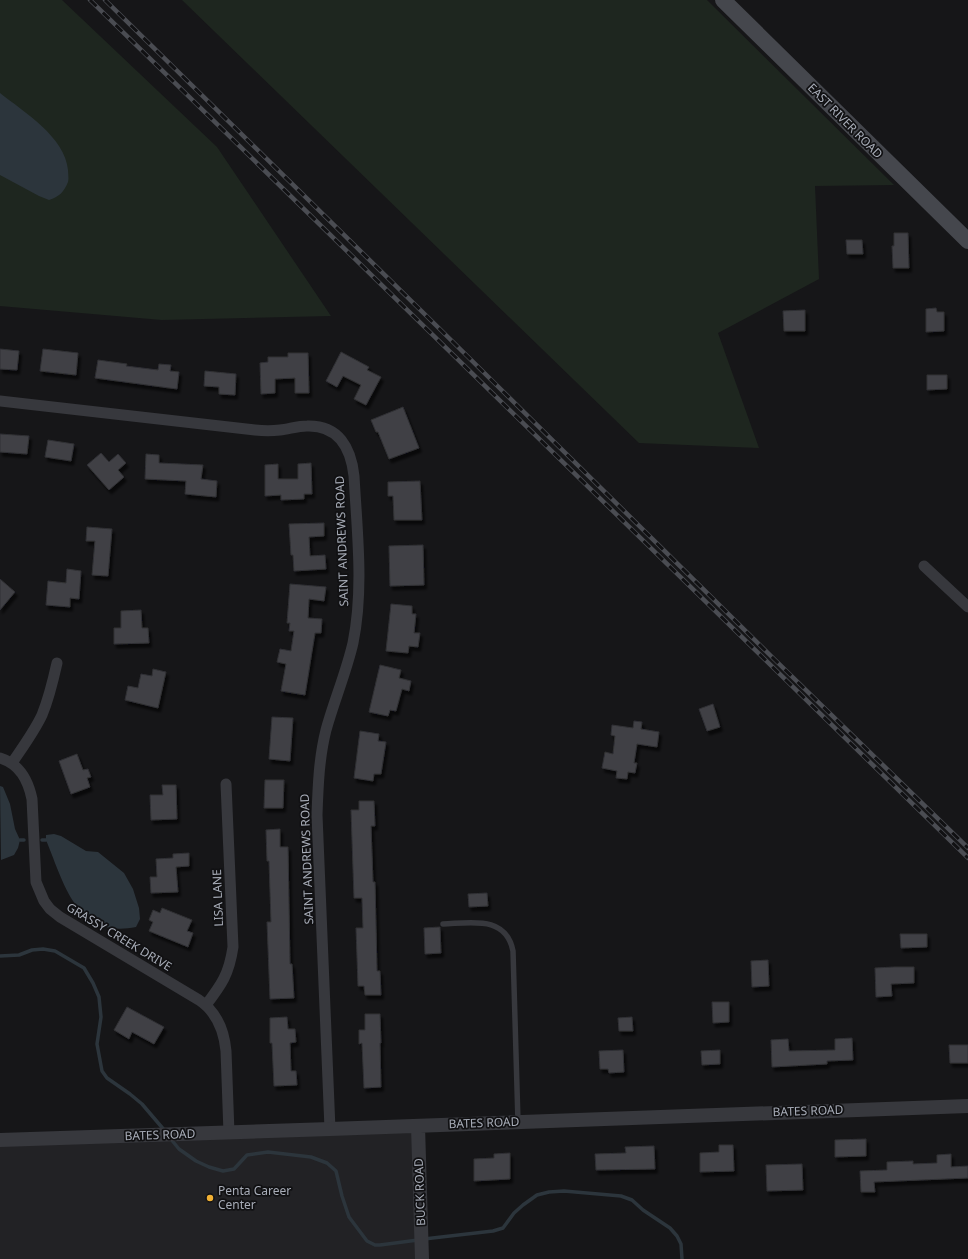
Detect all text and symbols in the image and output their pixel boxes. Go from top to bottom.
street label: EAST RIVER ROAD [804,79,887,162]
street label: SAINT ANDREWS ROAD [331,475,352,607]
street label: SAINT ANDREWS ROAD [296,793,317,925]
street label: LISA LANE [208,869,227,927]
street label: GRASSY CREEK DRIVE [63,898,175,975]
street label: BATES ROAD [772,1101,844,1120]
street label: BATES ROAD [448,1113,520,1132]
street label: BATES ROAD [124,1125,196,1144]
street label: BUCK ROAD [410,1158,429,1226]
place label: Penta Career Center [218,1182,291,1213]
marker: Penta Career Center [205,1193,215,1203]

